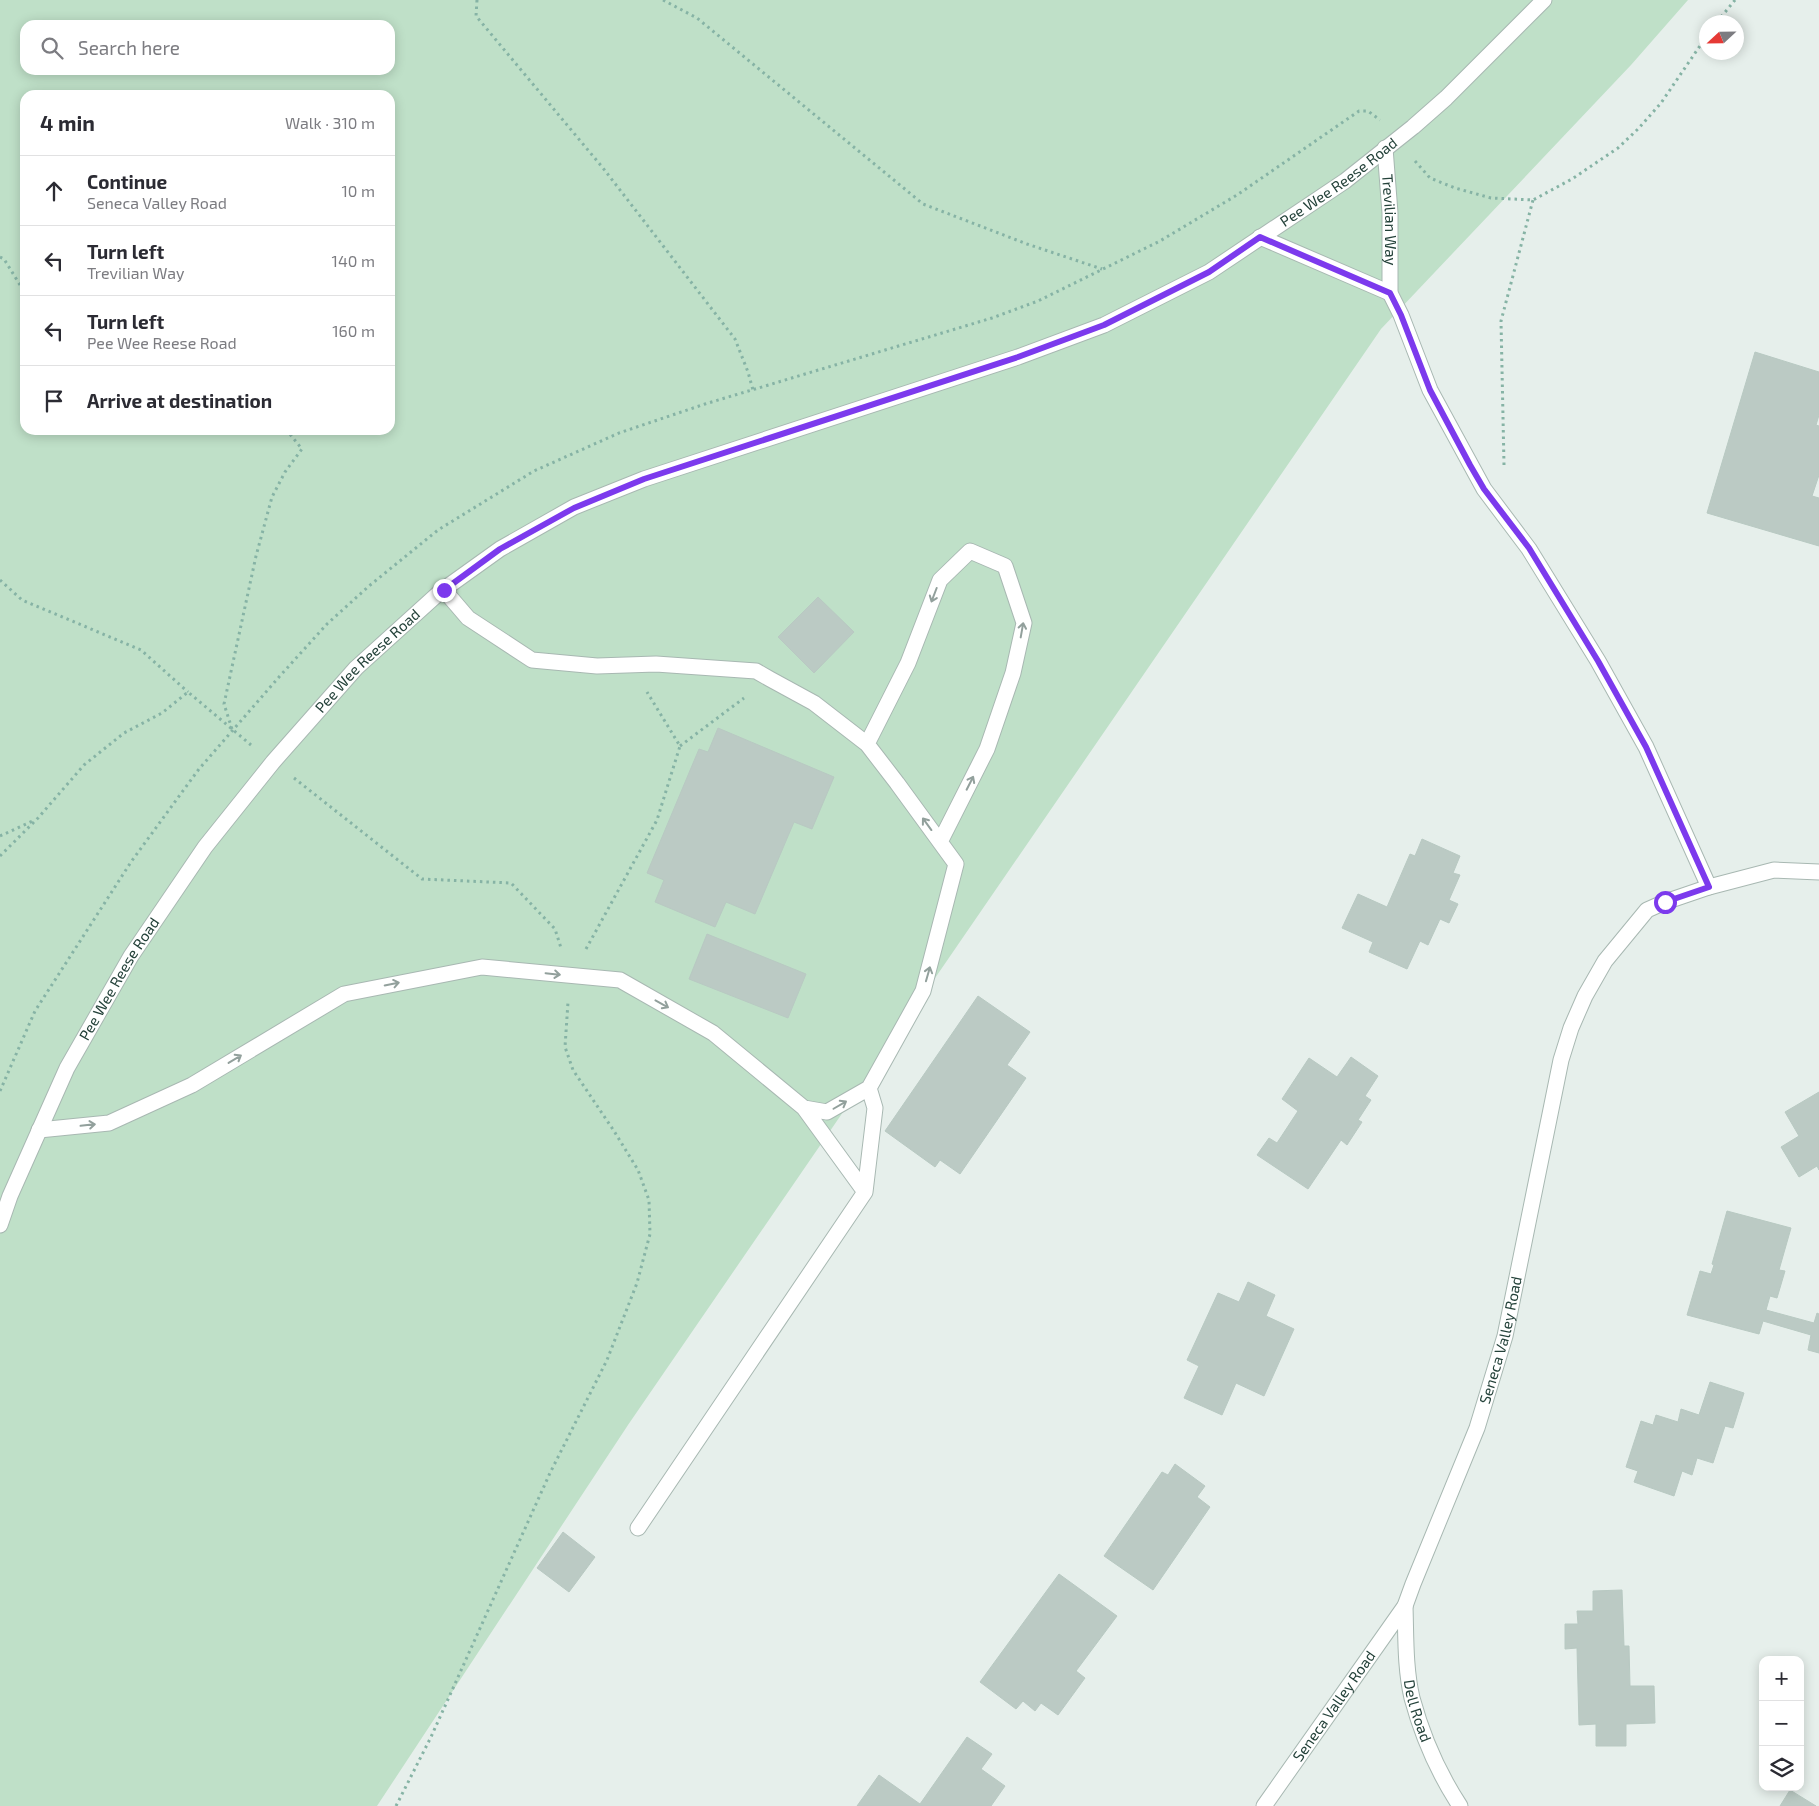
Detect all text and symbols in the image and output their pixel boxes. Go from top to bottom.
north arrow [1699,15,1744,60]
search box [20,20,395,75]
icon: search [38,34,66,62]
text: Search here [78,36,180,59]
text: 4 min [40,110,95,135]
text: Walk · 310 m [285,113,375,132]
street label: Pee Wee Reese Road [1276,133,1400,230]
text: Continue [87,170,167,193]
street label: Trevilian Way [1379,173,1400,266]
icon: ahead [40,177,68,205]
text: 10 m [341,181,375,200]
text: Seneca Valley Road [87,193,227,212]
text: Turn left [87,240,164,263]
icon: left [40,247,68,275]
text: 140 m [332,251,375,270]
text: Trevilian Way [87,263,184,282]
text: Turn left [87,310,164,333]
icon: left [40,317,68,345]
text: 160 m [332,321,375,340]
text: Pee Wee Reese Road [87,333,237,352]
icon: arrive [40,387,68,415]
text: Arrive at destination [87,389,272,412]
route end [433,579,456,602]
one-way arrow [929,587,938,602]
street label: Pee Wee Reese Road [311,605,423,716]
one-way arrow [1018,622,1028,638]
one-way arrow [965,775,975,790]
one-way arrow [922,818,933,831]
route start [1654,891,1677,914]
street label: Pee Wee Reese Road [75,914,163,1043]
one-way arrow [923,966,933,982]
one-way arrow [545,969,561,979]
one-way arrow [384,979,400,989]
one-way arrow [655,999,670,1009]
one-way arrow [227,1053,241,1063]
one-way arrow [832,1100,847,1110]
one-way arrow [80,1120,96,1130]
street label: Seneca Valley Road [1475,1274,1525,1406]
street label: Seneca Valley Road [1288,1647,1379,1765]
map controls [1759,1656,1804,1791]
button: + [1759,1656,1804,1701]
street label: Dell Road [1401,1678,1436,1744]
button: − [1759,1701,1804,1746]
button: layers [1759,1746,1804,1791]

